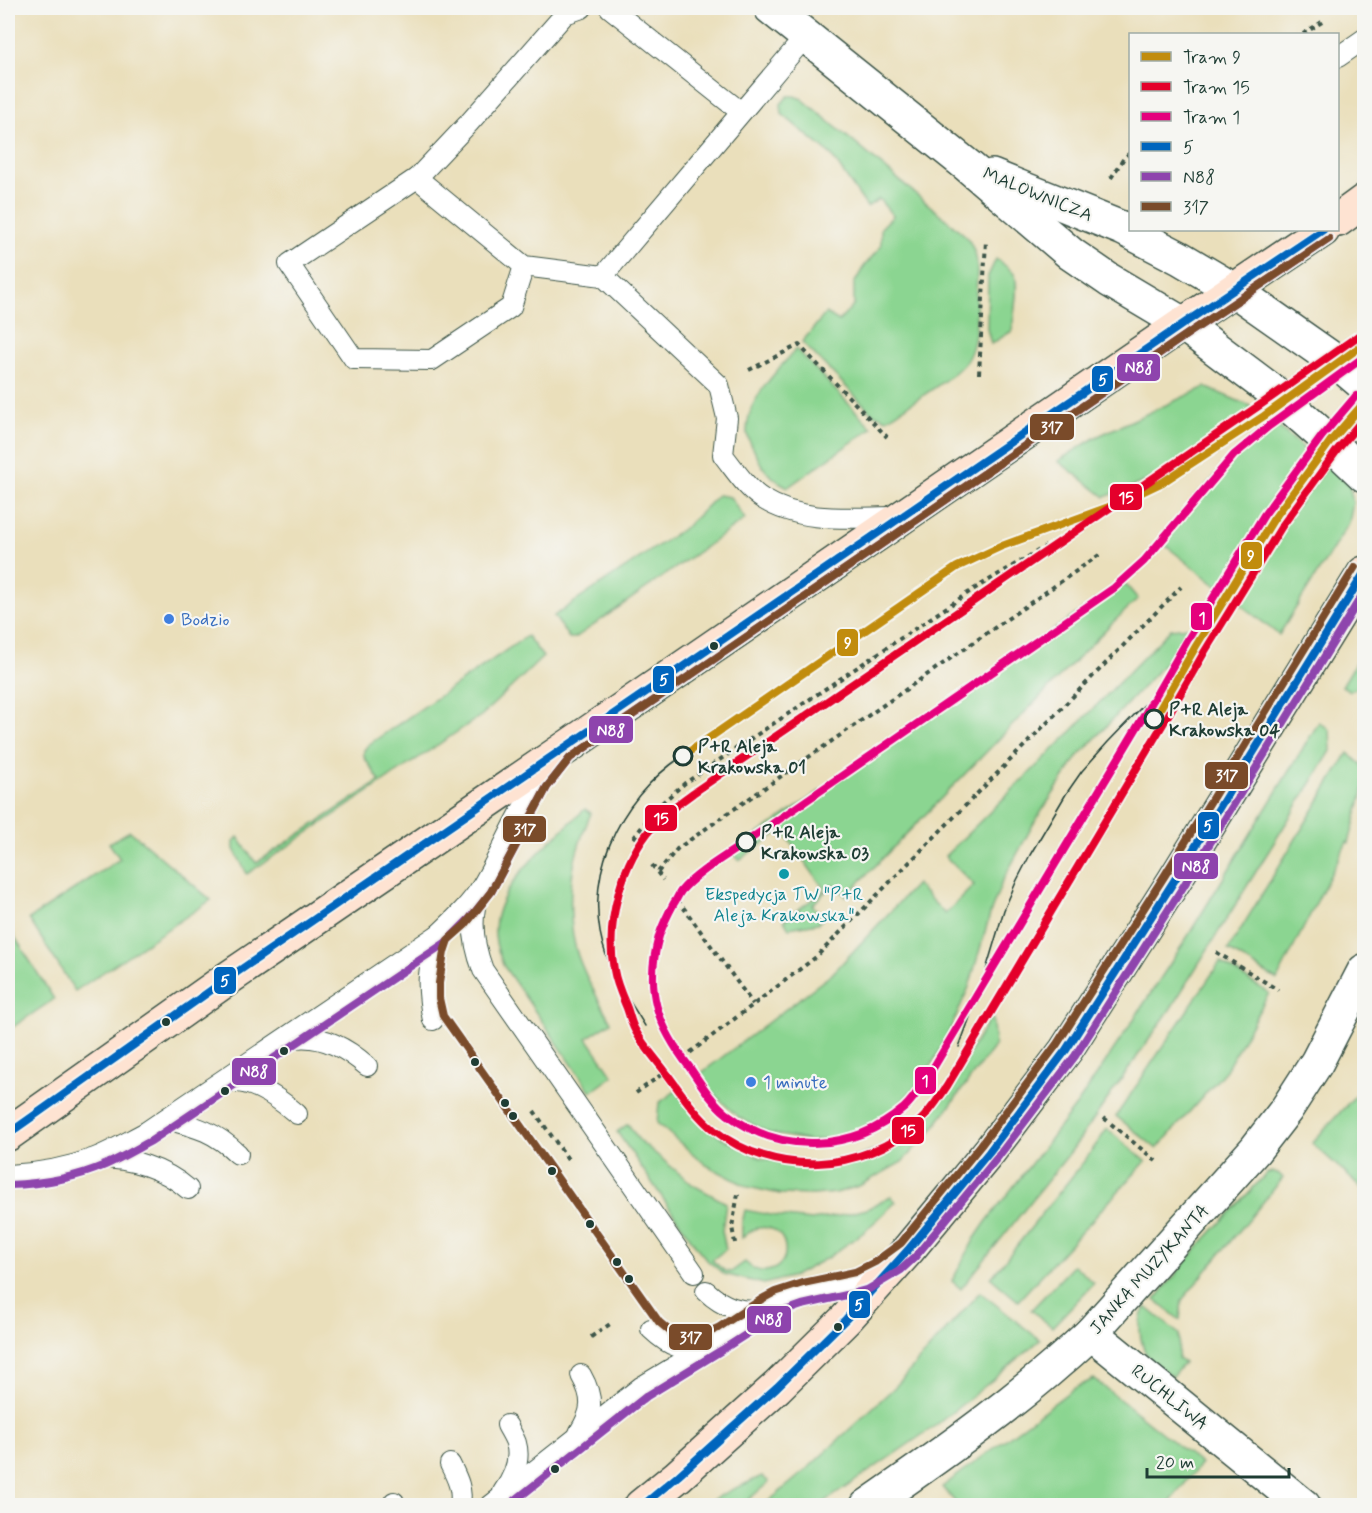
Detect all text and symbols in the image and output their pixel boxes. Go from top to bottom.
legend [1129,33,1339,231]
text: Tram 9 [1183,46,1241,70]
text: Tram 15 [1183,76,1250,100]
text: Tram 1 [1183,106,1240,130]
text: 5 [1183,136,1194,160]
street label: MALOWNICZA [979,162,1096,228]
text: N88 [1183,166,1215,190]
text: 317 [1183,196,1209,220]
line badge: N88 [1116,353,1161,382]
text: N88 [1125,358,1153,379]
line badge: 5 [1091,365,1114,393]
text: 5 [1098,370,1108,391]
line badge: 317 [1029,413,1075,441]
text: 317 [1040,418,1064,439]
line badge: 15 [1109,483,1143,511]
text: 15 [1118,488,1134,509]
line badge: 9 [1240,541,1263,570]
text: 9 [1247,546,1255,567]
line badge: 1 [1190,602,1213,631]
place label: Bodzio [181,608,229,632]
text: 1 [1198,608,1206,629]
marker: Bodzio [162,612,176,626]
line badge: 9 [836,628,859,657]
text: 9 [844,633,852,654]
unlabelled marker [708,640,720,652]
line badge: 5 [652,665,675,694]
text: 5 [659,670,669,691]
place label: P+R Aleja Krakowska 04 [1169,698,1280,743]
marker: P+R Aleja Krakowska 04 [1144,709,1164,729]
line badge: N88 [588,715,634,744]
text: N88 [597,721,625,742]
place label: P+R Aleja Krakowska 01 [698,735,806,780]
marker: P+R Aleja Krakowska 01 [673,746,693,766]
line badge: 317 [1204,761,1249,790]
text: 317 [1215,766,1239,787]
line badge: 15 [644,804,678,832]
text: 15 [653,809,669,830]
line badge: 5 [1197,811,1220,840]
line badge: 317 [502,815,547,843]
text: 5 [1203,816,1213,837]
text: 317 [513,820,537,841]
place label: P+R Aleja Krakowska 03 [761,821,869,866]
marker: P+R Aleja Krakowska 03 [736,832,756,852]
line badge: N88 [1173,852,1219,880]
text: N88 [1182,857,1210,878]
marker: Ekspedycja TW "P+R Aleja Krakowska" [777,867,791,881]
place label: Ekspedycja TW "P+R Aleja Krakowska" [705,883,863,928]
line badge: 5 [213,966,237,995]
text: 5 [220,971,230,992]
unlabelled marker [160,1016,172,1028]
unlabelled marker [278,1045,290,1057]
unlabelled marker [469,1056,481,1068]
line badge: N88 [231,1057,277,1086]
text: N88 [240,1062,268,1083]
line badge: 1 [914,1066,937,1095]
place label: 1 minute [763,1071,827,1095]
text: 1 [921,1071,929,1092]
marker: 1 minute [744,1075,758,1089]
unlabelled marker [219,1085,231,1097]
unlabelled marker [499,1097,511,1109]
unlabelled marker [507,1110,519,1122]
line badge: 15 [891,1116,925,1145]
text: 15 [900,1121,916,1142]
unlabelled marker [546,1165,558,1177]
street label: JANKA MUZYKANTA [1085,1199,1215,1340]
unlabelled marker [584,1218,596,1230]
unlabelled marker [611,1256,623,1268]
unlabelled marker [623,1273,635,1285]
line badge: 5 [848,1290,871,1319]
text: 5 [854,1295,864,1316]
line badge: N88 [746,1305,792,1334]
text: N88 [755,1310,783,1331]
unlabelled marker [832,1321,844,1333]
line badge: 317 [668,1323,713,1351]
text: 317 [679,1328,703,1349]
street label: RUCHLIWA [1126,1359,1213,1436]
scale bar [1147,1441,1290,1479]
text: 20 m [1156,1451,1194,1475]
unlabelled marker [549,1463,561,1475]

